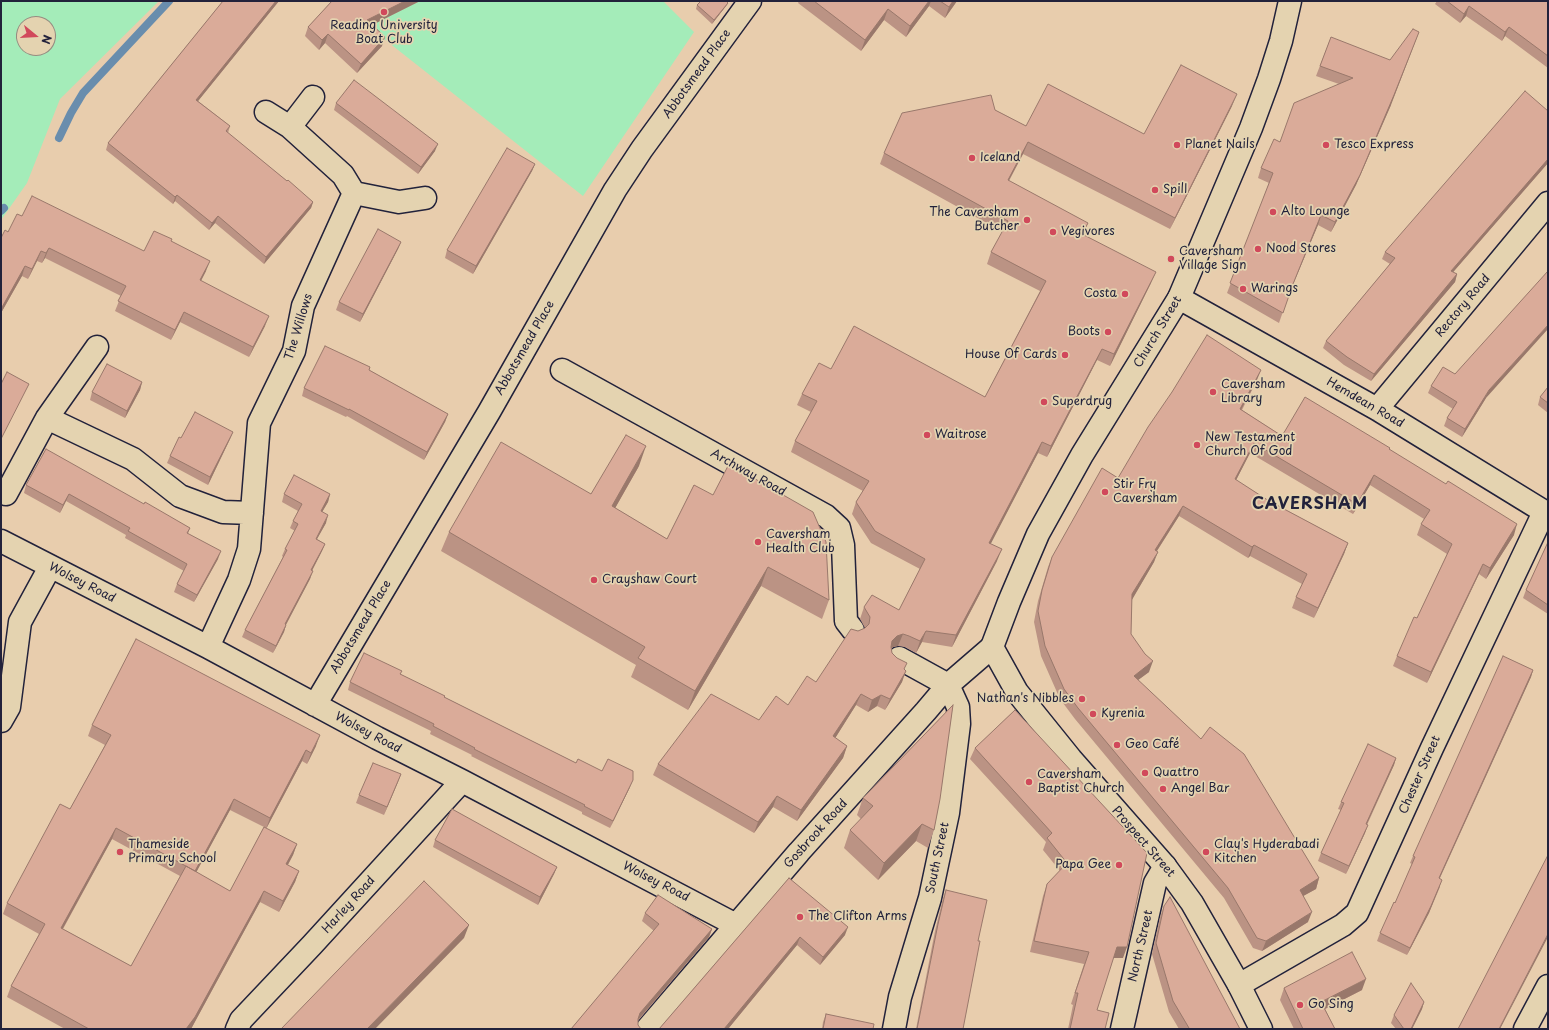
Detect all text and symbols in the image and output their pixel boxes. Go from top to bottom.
marker: Reading University Boat Club [379,7,389,17]
north arrow [16,16,56,56]
place label: Reading University Boat Club [330,19,438,47]
street label: Abbotsmead Place [660,27,734,121]
text: N [38,33,56,46]
place label: Planet Nails [1185,138,1255,152]
place label: Tesco Express [1334,138,1414,152]
marker: Planet Nails [1172,140,1182,150]
marker: Tesco Express [1321,140,1331,150]
place label: Iceland [980,151,1020,165]
marker: Iceland [967,153,977,163]
place label: Spill [1163,183,1187,197]
marker: Spill [1150,185,1160,195]
place label: Alto Lounge [1281,205,1350,219]
place label: The Caversham Butcher [929,206,1019,234]
marker: Alto Lounge [1268,207,1278,217]
marker: The Caversham Butcher [1022,215,1032,225]
place label: Vegivores [1061,225,1115,239]
marker: Vegivores [1048,227,1058,237]
place label: Nood Stores [1266,242,1336,256]
marker: Nood Stores [1253,244,1263,254]
place label: Caversham Village Sign [1179,245,1246,273]
marker: Caversham Village Sign [1166,254,1176,264]
street label: Rectory Road [1433,272,1493,340]
place label: Warings [1251,282,1298,296]
marker: Warings [1238,284,1248,294]
place label: Costa [1084,287,1117,301]
marker: Costa [1120,289,1130,299]
street label: The Willows [282,292,316,362]
street label: Church Street [1131,294,1185,370]
street label: Abbotsmead Place [492,298,558,398]
place label: Boots [1068,325,1100,339]
marker: Boots [1103,327,1113,337]
place label: House Of Cards [965,348,1057,362]
marker: House Of Cards [1060,350,1070,360]
street label: Hemdean Road [1324,375,1406,431]
place label: Caversham Library [1221,378,1286,406]
marker: Caversham Library [1208,387,1218,397]
place label: Superdrug [1052,395,1112,409]
marker: Superdrug [1039,397,1049,407]
place label: Waitrose [935,428,987,442]
marker: Waitrose [922,430,932,440]
place label: New Testament Church Of God [1205,431,1295,459]
marker: New Testament Church Of God [1192,440,1202,450]
street label: Archway Road [708,446,788,500]
place label: Stir Fry Caversham [1113,478,1178,506]
marker: Stir Fry Caversham [1100,487,1110,497]
district label: CAVERSHAM [1253,495,1367,515]
place label: Caversham Health Club [766,528,835,556]
marker: Caversham Health Club [753,537,763,547]
street label: Wolsey Road [46,560,118,606]
place label: Crayshaw Court [602,573,697,587]
marker: Crayshaw Court [589,575,599,585]
street label: Abbotsmead Place [327,578,395,676]
place label: Nathan's Nibbles [977,692,1074,706]
marker: Nathan's Nibbles [1077,694,1087,704]
place label: Kyrenia [1101,707,1145,721]
street label: Wolsey Road [332,709,404,757]
marker: Kyrenia [1088,709,1098,719]
street label: Chester Street [1396,734,1444,816]
place label: Geo Café [1125,738,1179,752]
marker: Geo Café [1112,740,1122,750]
place label: Quattro [1153,766,1199,780]
place label: Caversham Baptist Church [1037,768,1124,796]
marker: Quattro [1140,768,1150,778]
marker: Caversham Baptist Church [1024,777,1034,787]
place label: Angel Bar [1171,782,1229,796]
marker: Angel Bar [1158,784,1168,794]
street label: Gosbrook Road [781,797,851,871]
street label: Prospect Street [1108,804,1178,880]
street label: South Street [923,821,953,895]
place label: Thameside Primary School [128,838,216,866]
place label: Clay's Hyderabadi Kitchen [1214,838,1319,866]
marker: Thameside Primary School [115,847,125,857]
marker: Clay's Hyderabadi Kitchen [1201,847,1211,857]
place label: Papa Gee [1055,858,1111,872]
street label: Wolsey Road [620,859,692,905]
marker: Papa Gee [1114,860,1124,870]
street label: Harley Road [320,873,378,937]
street label: North Street [1126,909,1156,983]
place label: The Clifton Arms [808,910,907,924]
marker: The Clifton Arms [795,912,805,922]
place label: Go Sing [1308,998,1354,1012]
marker: Go Sing [1295,1000,1305,1010]

